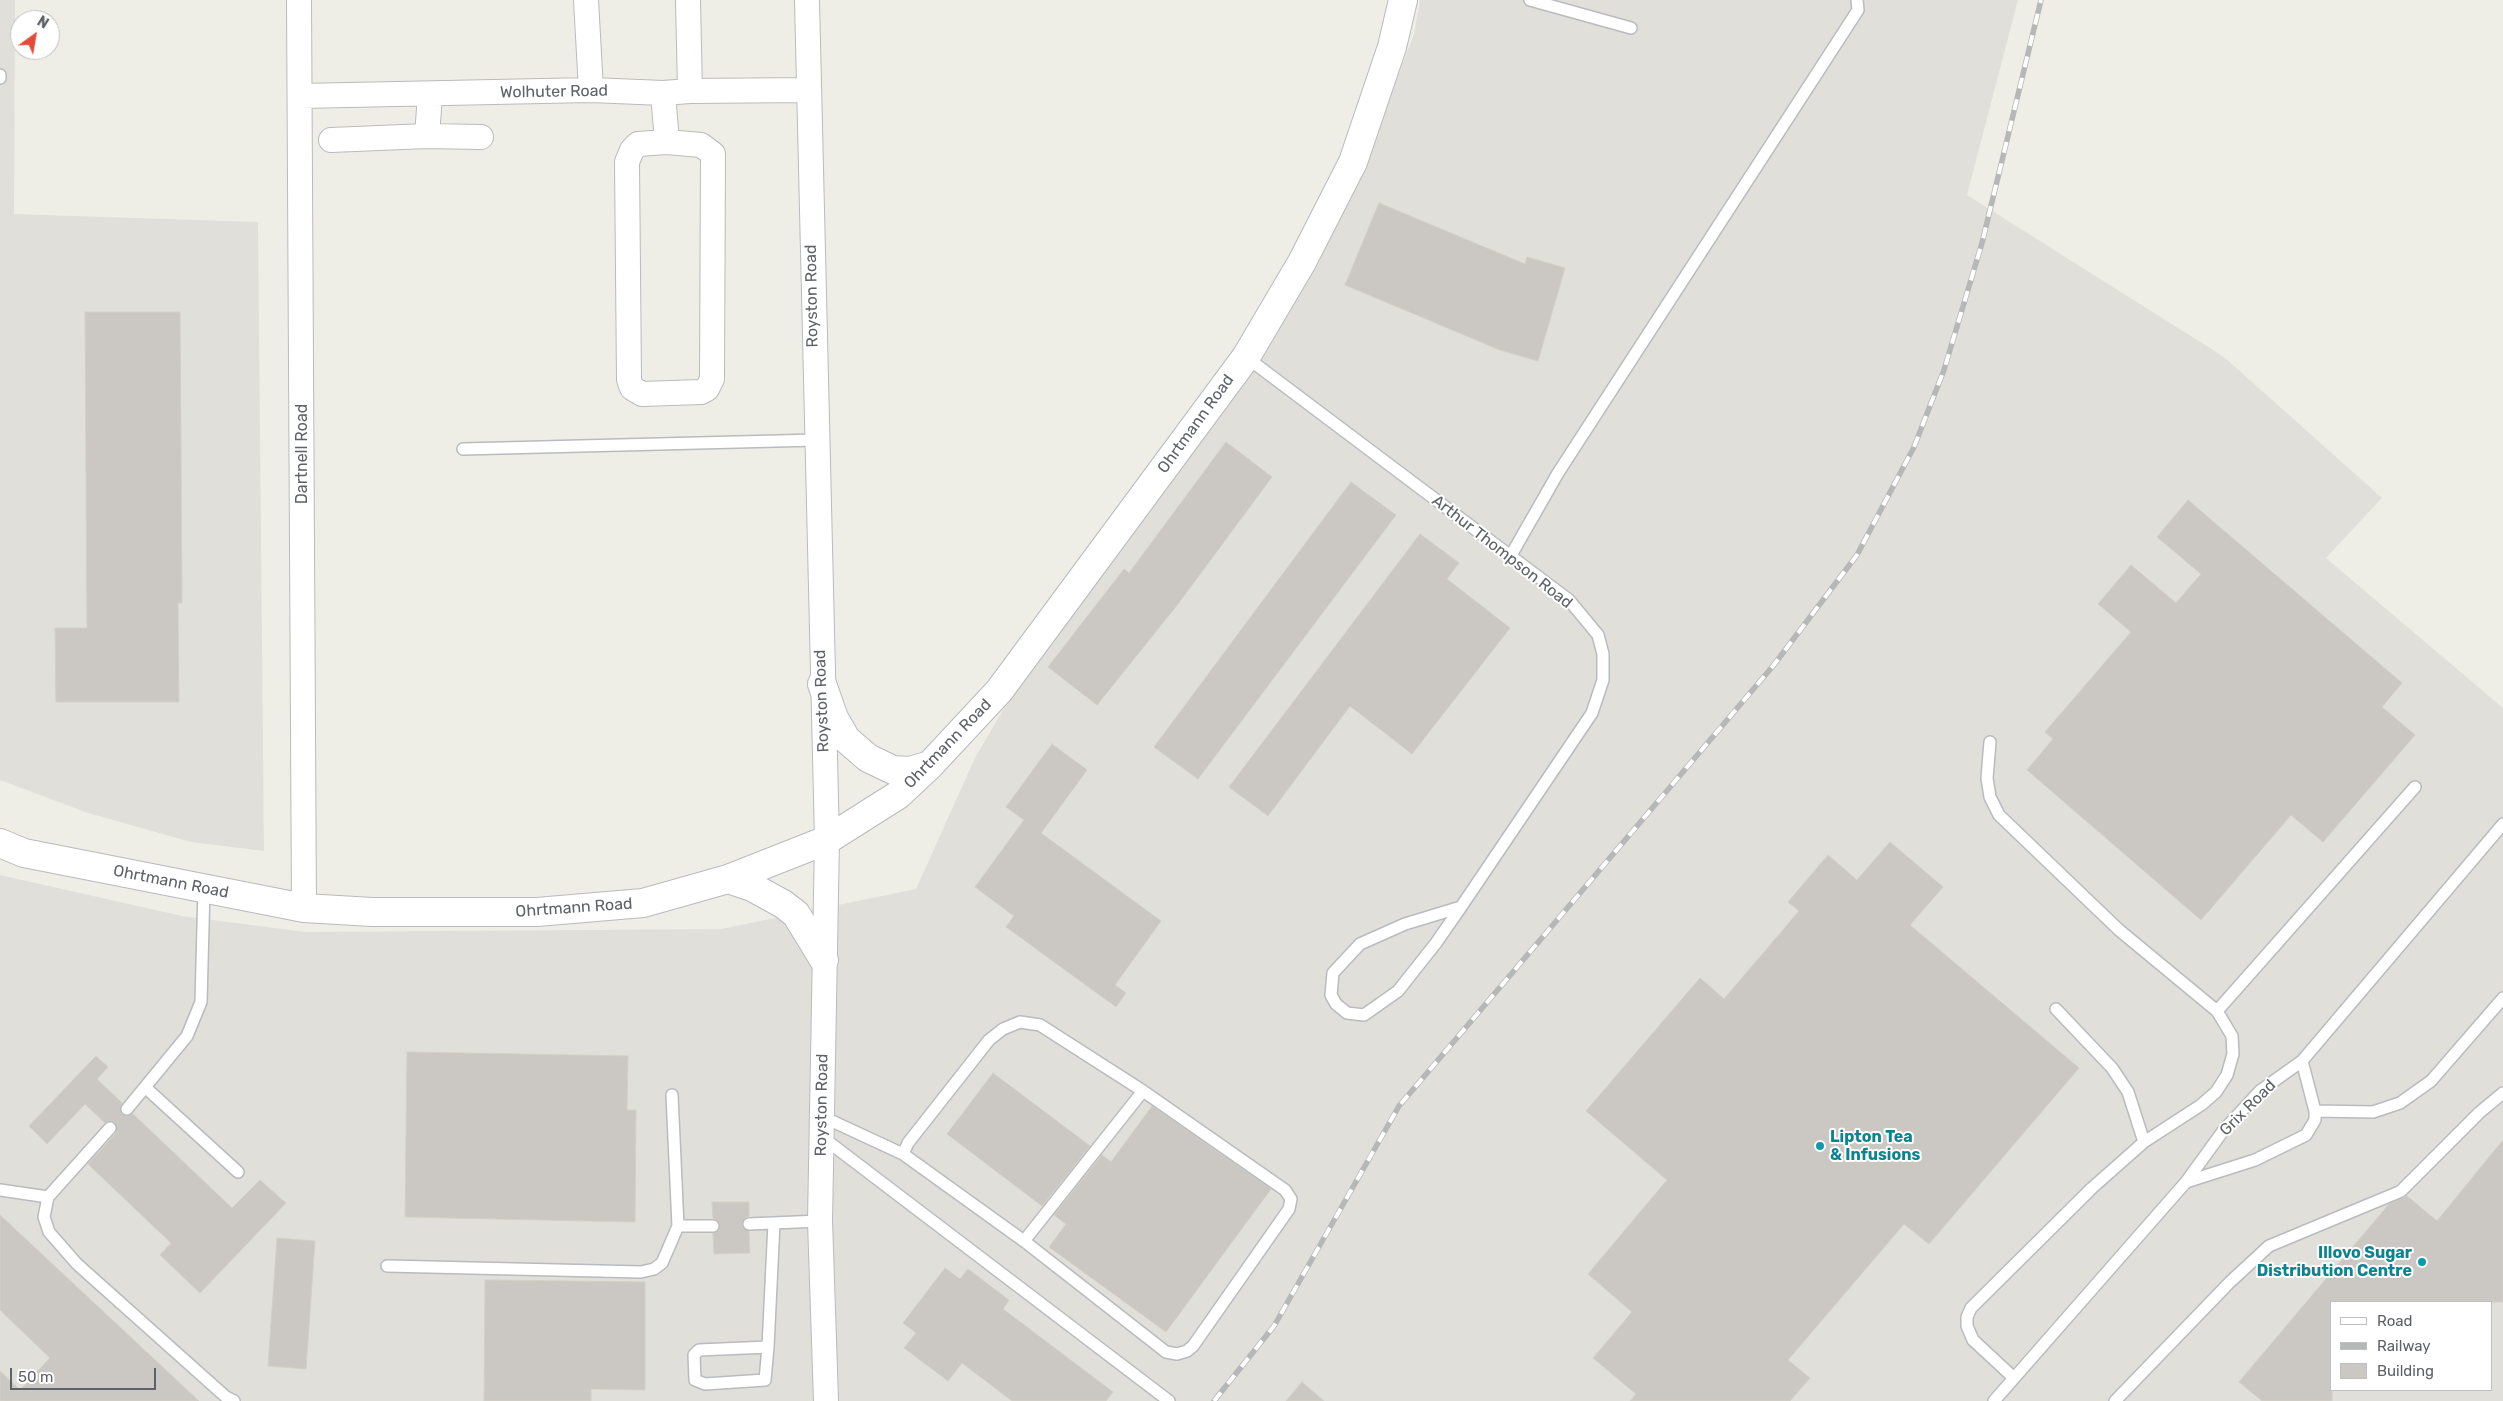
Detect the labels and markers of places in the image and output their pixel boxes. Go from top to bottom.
place label: Lipton Tea & Infusions [1830,1127,1920,1165]
marker: Lipton Tea & Infusions [1814,1140,1826,1152]
place label: Illovo Sugar Distribution Centre [2257,1243,2412,1281]
marker: Illovo Sugar Distribution Centre [2416,1256,2428,1268]

